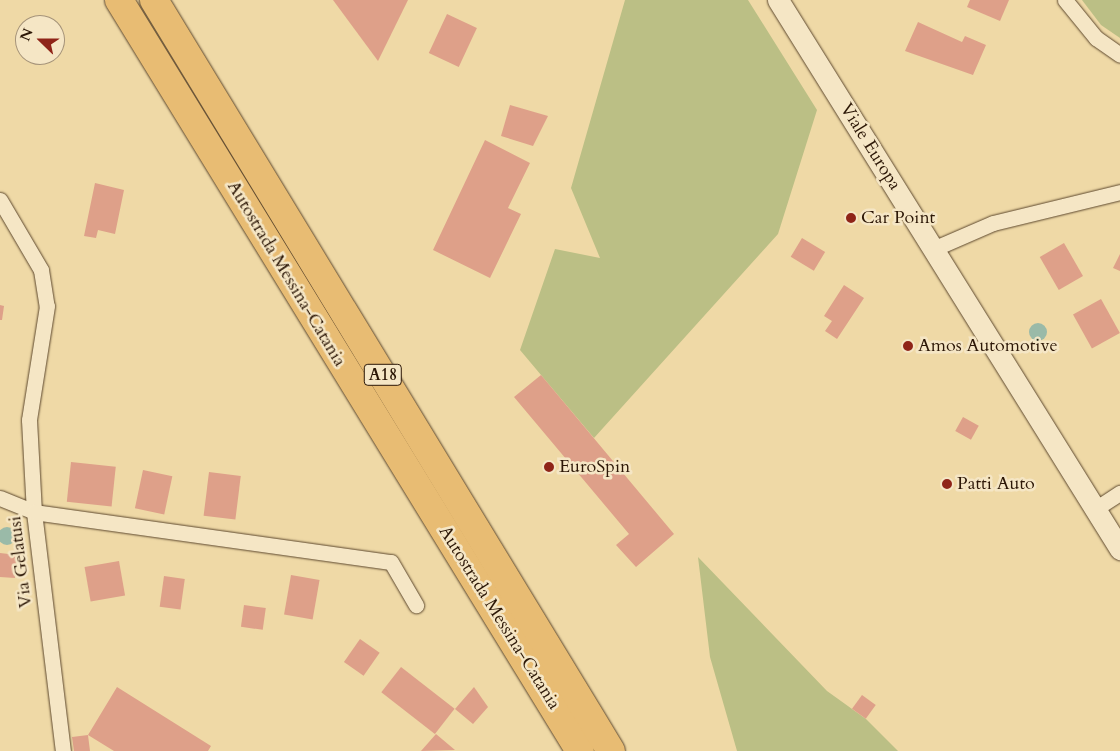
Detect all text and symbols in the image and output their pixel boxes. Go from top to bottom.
north arrow [15,15,65,65]
text: N [15,25,38,44]
street label: Viale Europa [835,100,905,194]
street label: Autostrada Messina-Catania [222,177,350,371]
place label: Car Point [861,207,935,229]
marker: Car Point [845,212,857,224]
place label: Amos Automotive [918,335,1058,357]
marker: Amos Automotive [902,340,914,352]
road number: A18 [363,362,403,388]
place label: EuroSpin [559,456,630,478]
marker: EuroSpin [543,461,555,473]
place label: Patti Auto [957,473,1035,495]
marker: Patti Auto [941,478,953,490]
street label: Via Gelatusi [5,515,37,609]
street label: Autostrada Messina-Catania [433,522,565,714]

